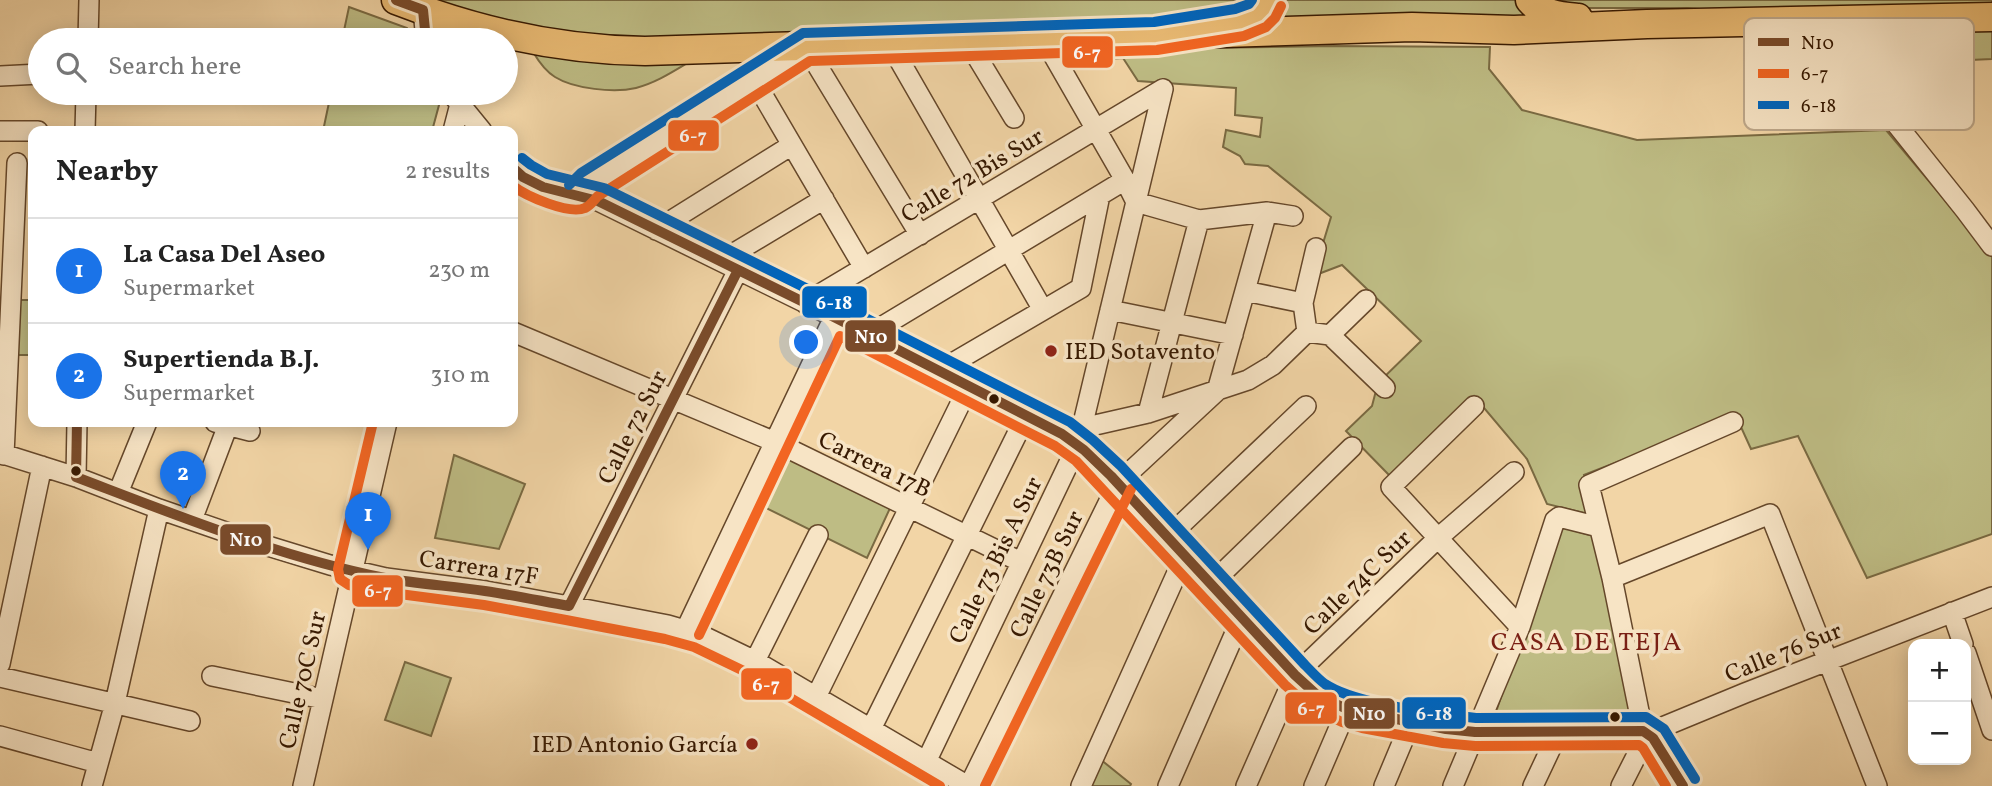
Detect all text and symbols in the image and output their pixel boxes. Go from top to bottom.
legend [1744,18,1974,130]
search box [28,28,518,105]
text: N10 [1801,31,1834,57]
line badge: 6-7 [1061,35,1114,69]
text: 6-7 [1073,41,1101,67]
icon: search [52,48,90,86]
text: Search here [108,49,241,85]
text: 6-7 [1801,62,1828,88]
text: 6-18 [1801,94,1836,120]
line badge: 6-7 [667,119,720,152]
street label: Calle 72 Bis Sur [895,121,1051,233]
text: 6-7 [679,124,707,150]
text: Nearby [56,151,158,193]
text: 2 results [405,156,490,188]
text: La Casa Del Aseo [123,237,325,273]
text: 1 [74,255,84,287]
text: 230 m [428,255,490,287]
text: Supermarket [123,273,255,305]
line badge: 6-18 [801,285,868,319]
text: 6-18 [816,291,852,317]
line badge: N10 [844,319,897,353]
your location [789,325,823,359]
text: N10 [854,325,888,351]
place label: IED Sotavento [1065,336,1215,370]
text: Supertienda B.J. [123,342,319,378]
marker: IED Sotavento [1043,343,1059,359]
text: 2 [73,360,85,392]
text: 310 m [430,360,490,392]
street label: Calle 72 Sur [591,365,677,491]
text: Supermarket [123,378,255,410]
unlabelled marker [987,392,1001,406]
street label: Carrera 17B [812,424,936,508]
pin: 2 [160,451,206,509]
unlabelled marker [69,464,83,478]
street label: Calle 73 Bis A Sur [942,472,1052,650]
pin: 1 [345,492,391,550]
street label: Calle 73B Sur [1002,505,1093,644]
line badge: N10 [219,523,272,556]
street label: Calle 74C Sur [1297,523,1420,644]
text: N10 [229,528,263,554]
street label: Carrera 17F [417,543,541,595]
line badge: 6-7 [351,574,404,608]
text: 6-7 [364,579,392,605]
street label: Calle 70C Sur [272,608,336,753]
street label: Calle 76 Sur [1720,615,1847,693]
district label: CASA DE TEJA [1491,625,1683,661]
map controls [1908,639,1971,765]
button: + [1908,639,1971,702]
line badge: 6-7 [740,667,793,701]
text: 6-7 [752,673,780,699]
line badge: 6-7 [1284,691,1338,725]
line badge: 6-18 [1401,696,1467,730]
text: 6-7 [1297,697,1325,723]
line badge: N10 [1343,697,1396,730]
text: N10 [1352,702,1386,728]
text: 6-18 [1416,702,1452,728]
button: − [1908,702,1971,765]
unlabelled marker [1608,710,1622,724]
place label: IED Antonio García [532,729,738,763]
marker: IED Antonio García [744,736,760,752]

